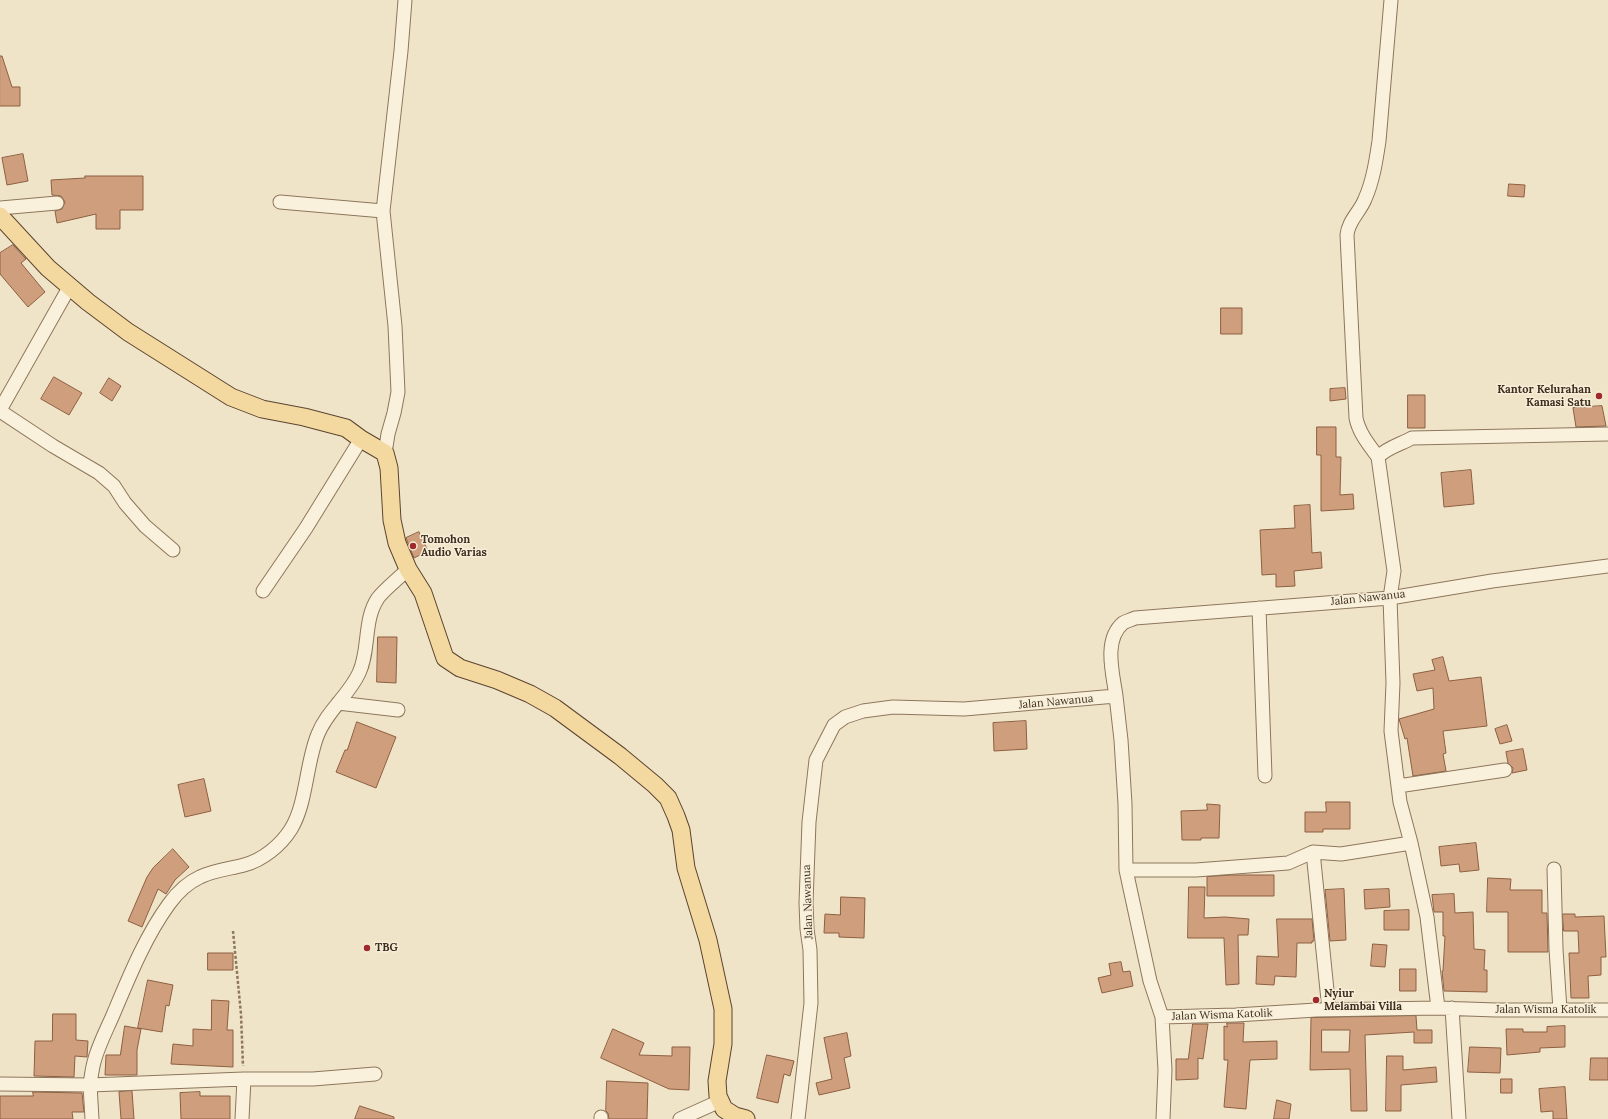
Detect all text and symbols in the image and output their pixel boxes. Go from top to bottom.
place label: Kantor Kelurahan Kamasi Satu [1497,383,1591,409]
marker: Kantor Kelurahan Kamasi Satu [1594,391,1604,401]
place label: Tomohon Audio Varias [421,533,487,559]
marker: Tomohon Audio Varias [408,541,418,551]
street label: Jalan Nawanua [1330,588,1406,608]
street label: Jalan Nawanua [1018,692,1094,712]
street label: Jalan Nawanua [800,864,816,940]
place label: TBG [375,941,398,955]
marker: TBG [362,943,372,953]
place label: Nyiur Melambai Villa [1324,987,1402,1013]
marker: Nyiur Melambai Villa [1311,995,1321,1005]
street label: Jalan Wisma Katolik [1496,1003,1596,1017]
street label: Jalan Wisma Katolik [1171,1007,1273,1023]

